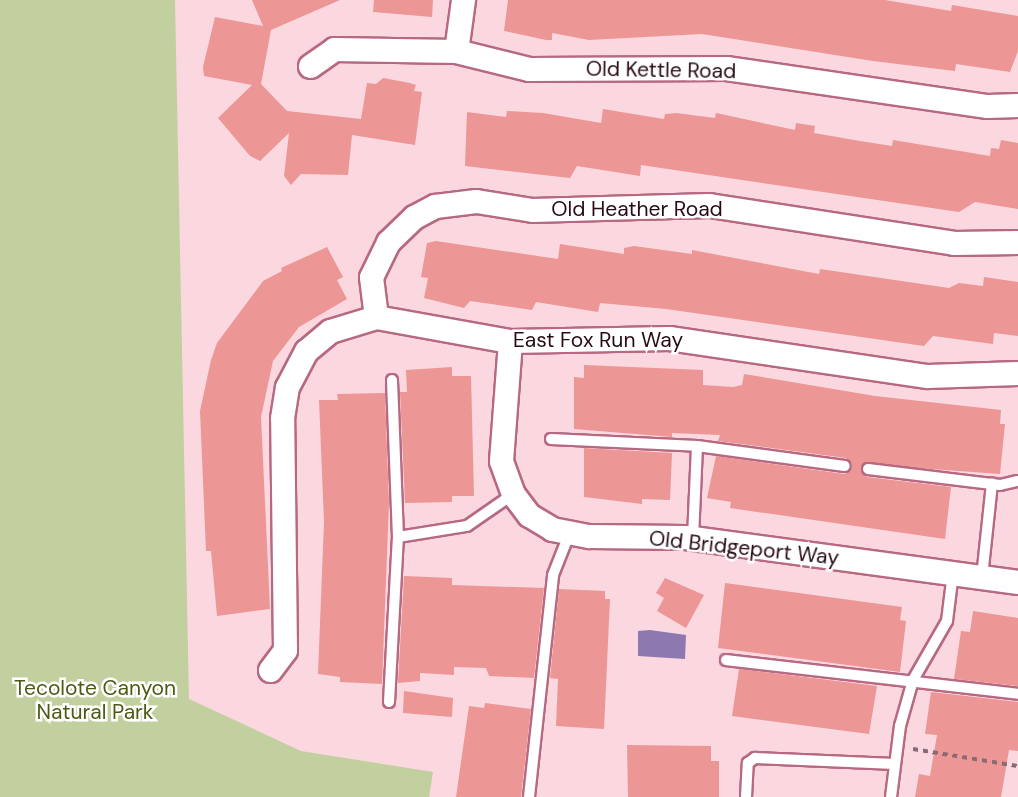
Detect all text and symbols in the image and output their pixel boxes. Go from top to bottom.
street label: Old Kettle Road [586,56,736,84]
street label: Old Heather Road [551,196,723,222]
street label: East Fox Run Way [513,327,683,353]
street label: Old Bridgeport Way [648,525,840,571]
park label: Tecolote Canyon Natural Park [14,675,176,725]

